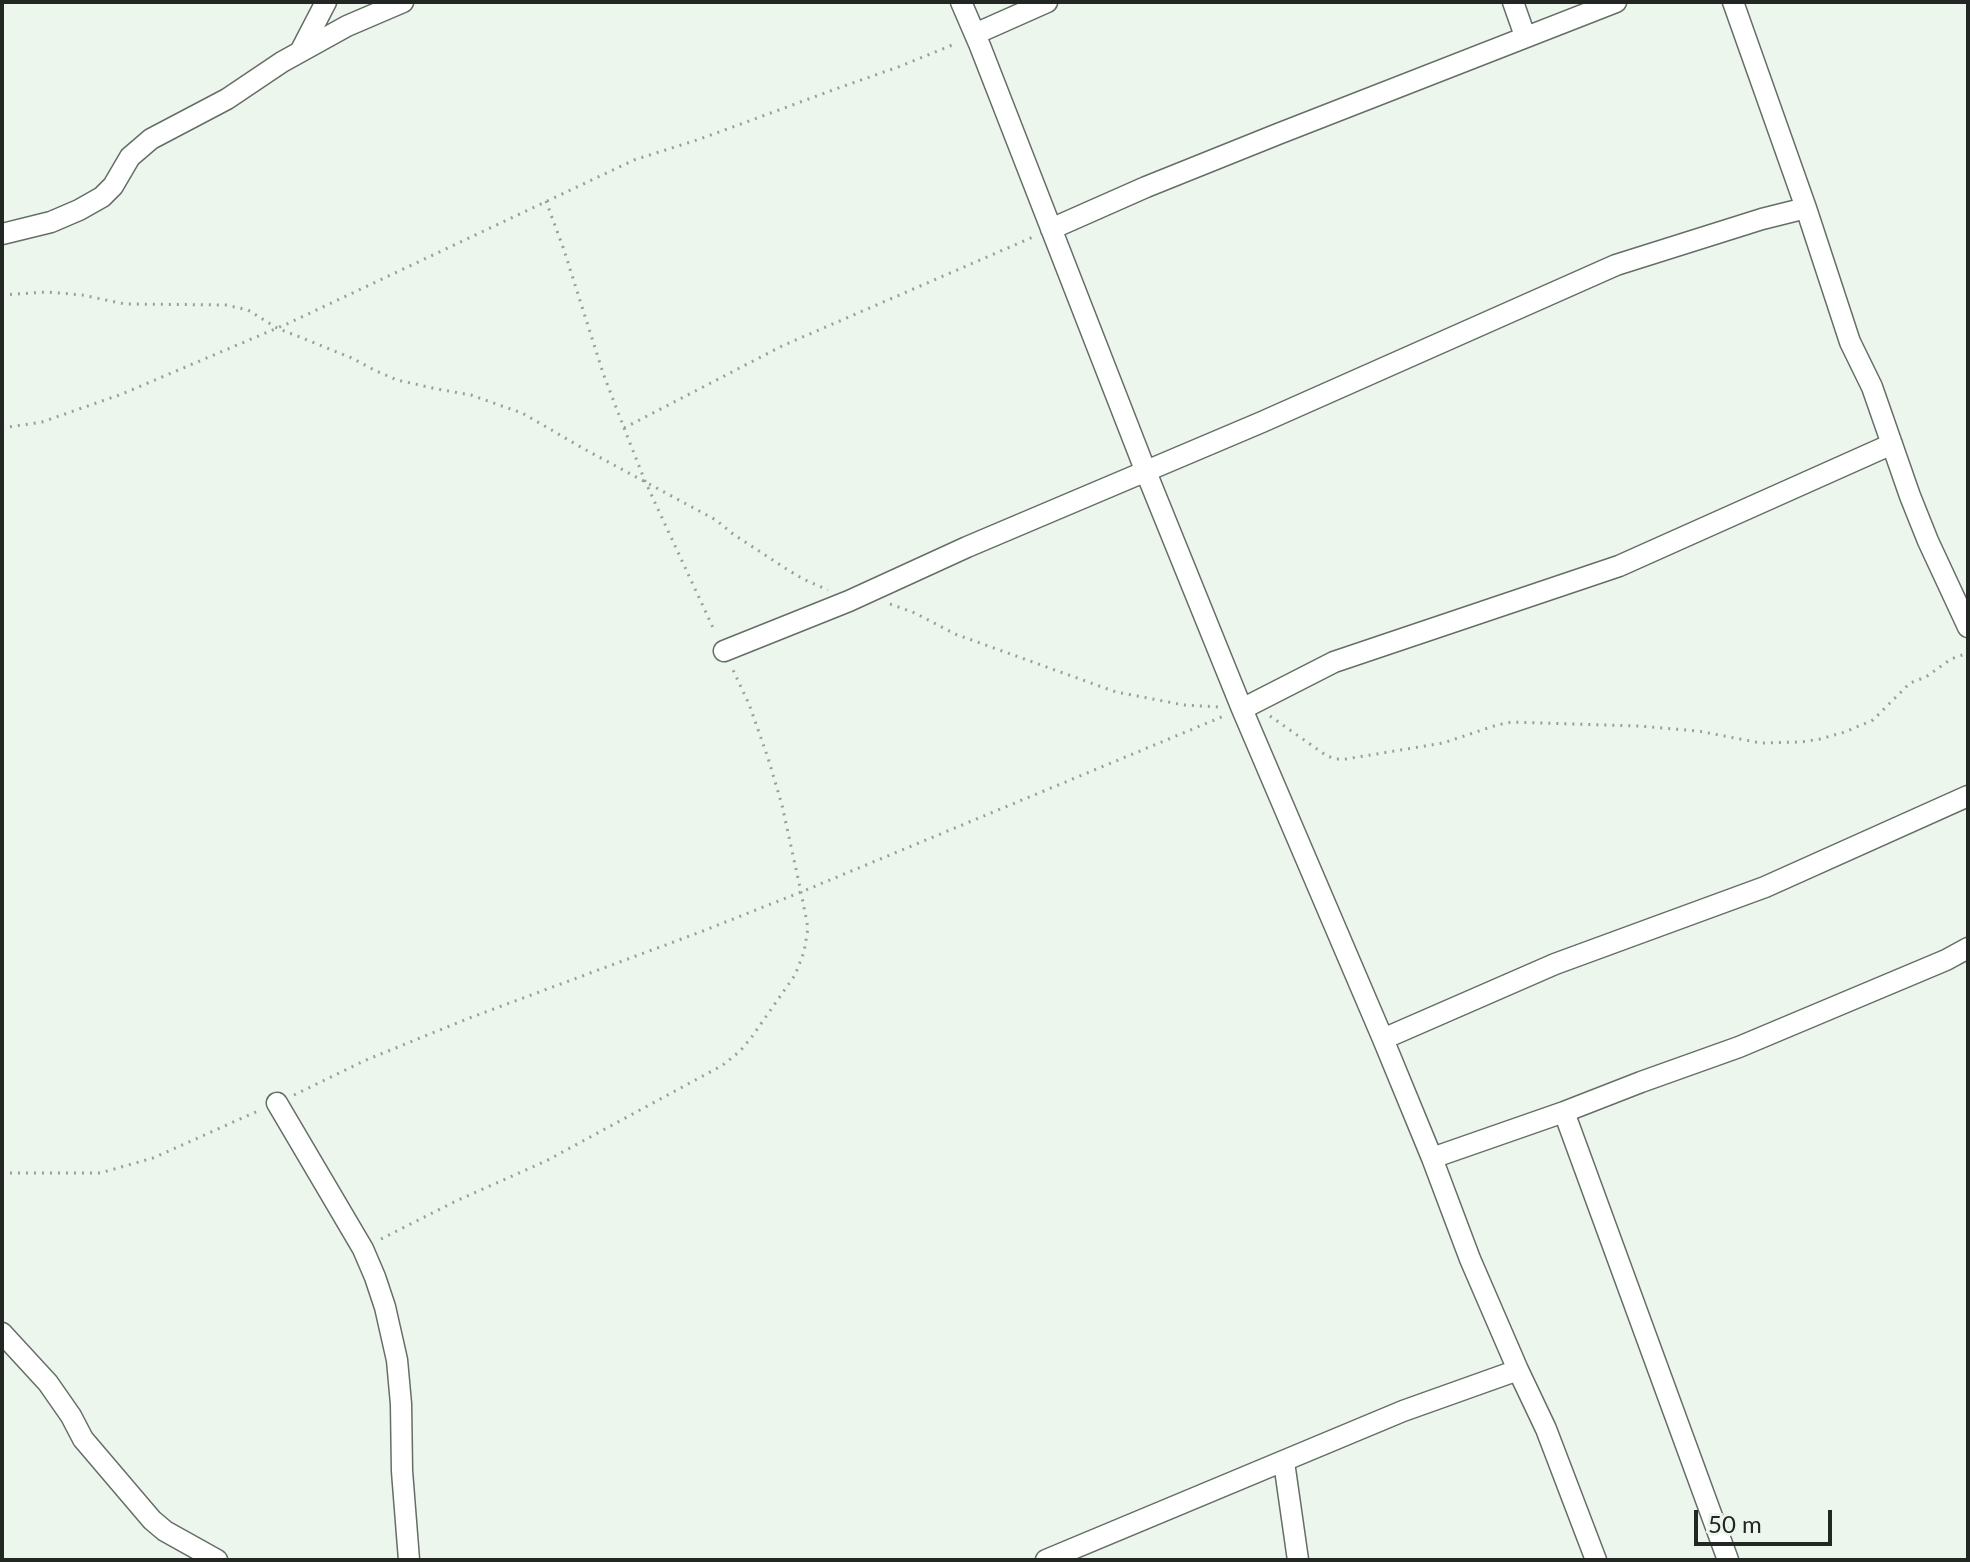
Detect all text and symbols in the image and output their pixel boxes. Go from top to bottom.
scale bar [1698,1494,1836,1544]
text: 50 m [1708,1509,1762,1538]

